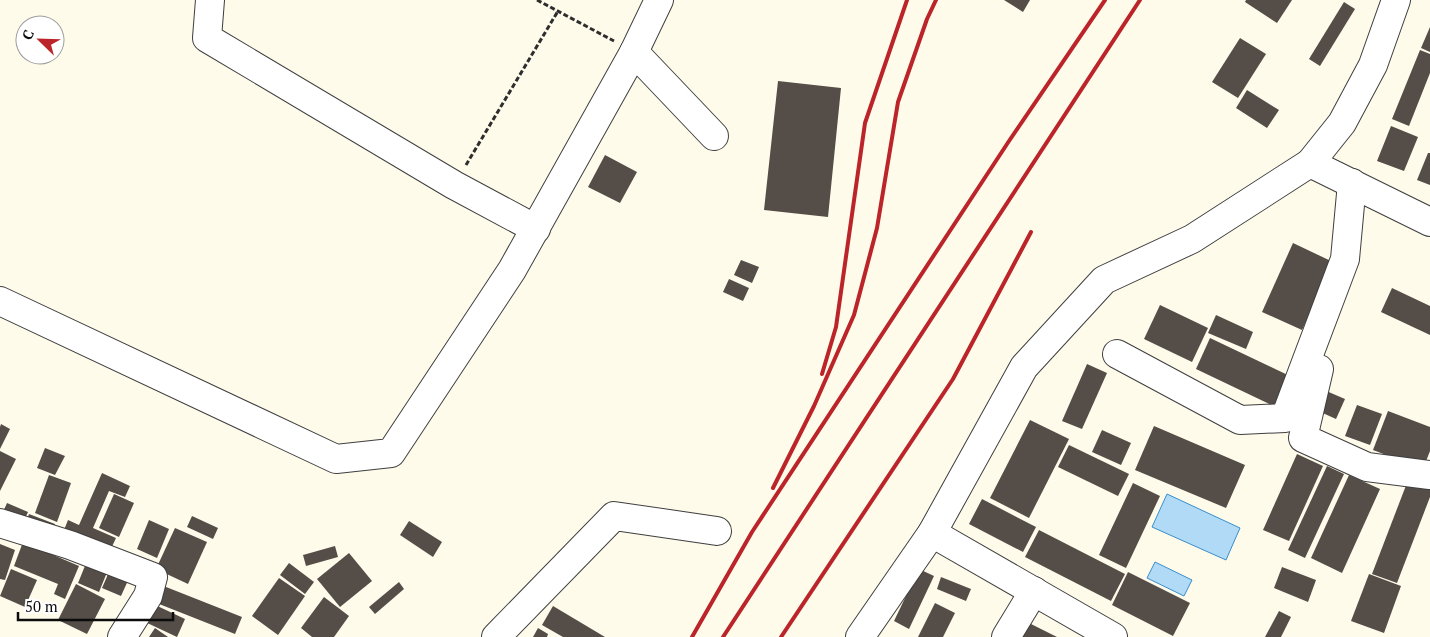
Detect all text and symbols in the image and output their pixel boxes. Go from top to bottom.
north arrow [15,15,65,65]
text: С [17,27,38,43]
scale bar [18,590,172,622]
text: 50 m [25,596,58,616]

